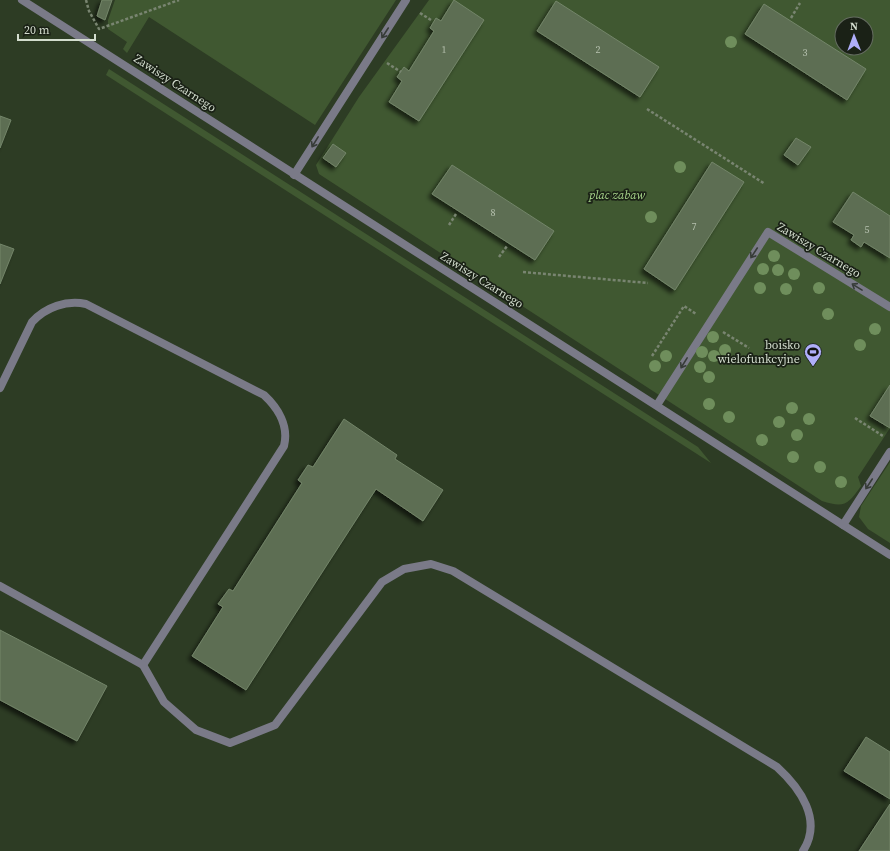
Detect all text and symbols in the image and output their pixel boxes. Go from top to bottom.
scale bar [18,16,95,42]
north arrow [834,16,874,56]
text: N [850,19,858,34]
text: 20 m [24,22,50,38]
one-way arrow [381,27,389,38]
house number: 1 [442,43,447,56]
house number: 2 [596,43,601,56]
house number: 3 [803,46,808,59]
street label: Zawiszy Czarnego [131,50,220,116]
one-way arrow [310,136,318,148]
park label: plac zabaw [588,187,645,203]
house number: 8 [491,206,496,219]
street label: Zawiszy Czarnego [774,219,864,282]
house number: 7 [692,220,697,233]
house number: 5 [865,223,870,236]
one-way arrow [750,247,758,259]
street label: Zawiszy Czarnego [437,248,527,312]
one-way arrow [852,283,863,291]
place label: boisko wielofunkcyjne [718,337,800,367]
sports icon: boisko wielofunkcyjne [803,342,823,367]
one-way arrow [680,357,688,369]
one-way arrow [865,478,873,489]

